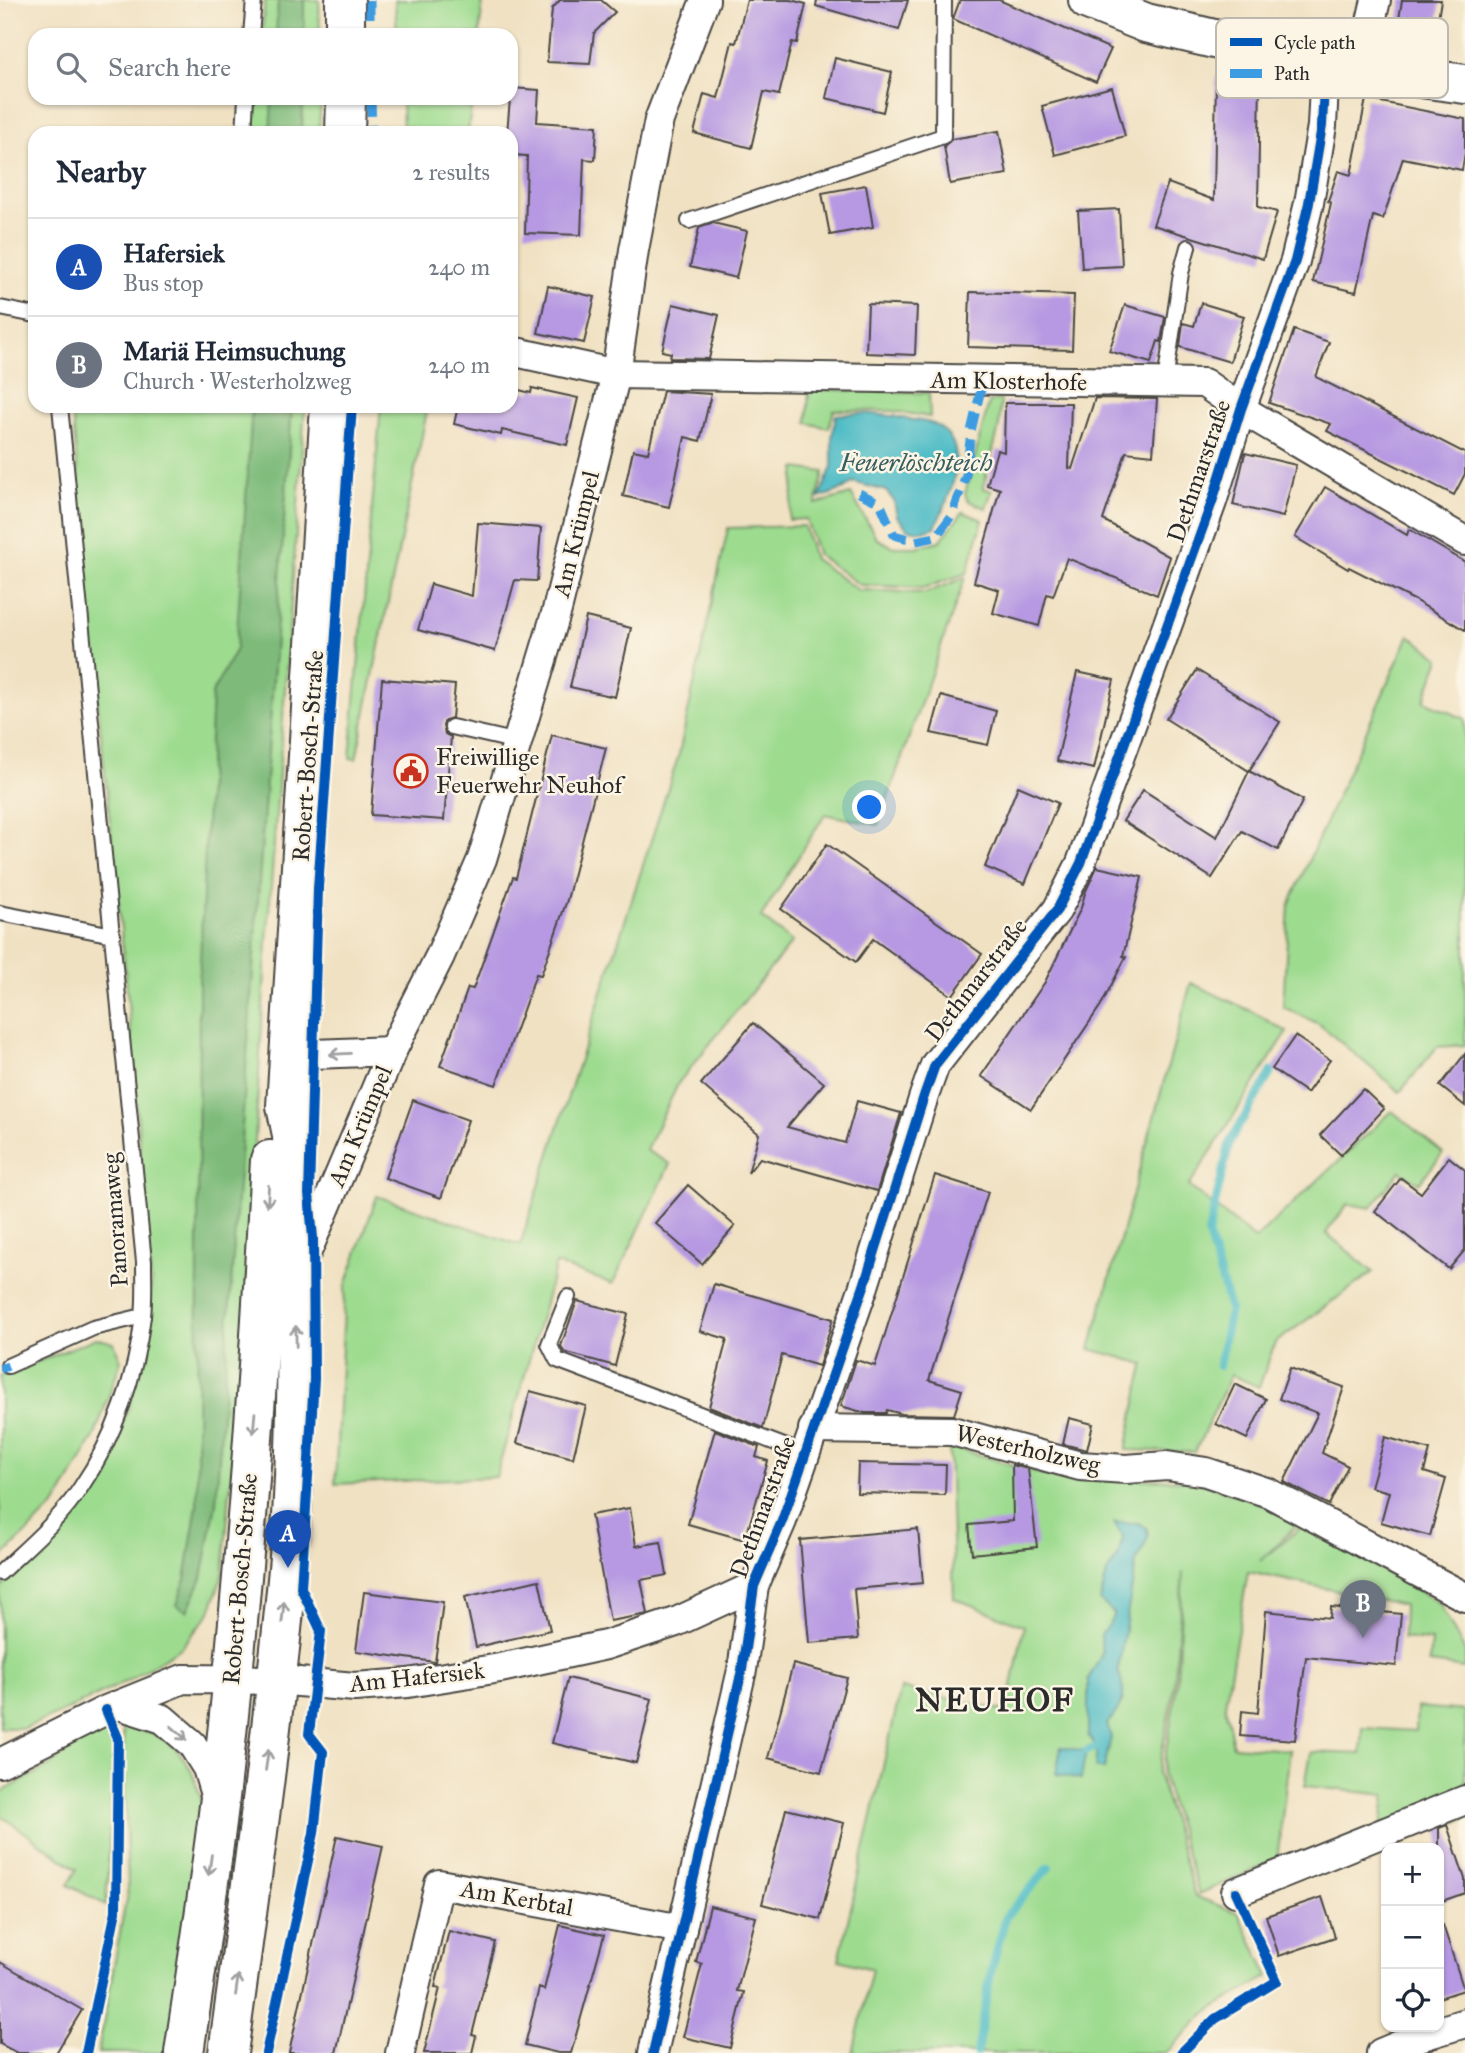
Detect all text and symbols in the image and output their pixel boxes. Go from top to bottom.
legend [1216,18,1448,98]
search box [28,28,518,105]
text: Cycle path [1274,31,1356,54]
icon: search [52,48,90,86]
text: Search here [108,51,231,83]
text: Path [1274,62,1310,85]
text: Nearby [56,154,146,190]
text: 2 results [412,158,490,186]
text: Hafersiek [123,237,225,269]
text: A [71,253,87,281]
text: 240 m [428,253,490,281]
text: Bus stop [123,269,204,297]
text: Mariä Heimsuchung [123,335,345,367]
text: B [71,351,87,379]
text: 240 m [428,351,490,379]
street label: Am Klosterhofe [929,365,1088,397]
text: Church · Westerholzweg [123,367,351,395]
street label: Dethmarstraße [1161,396,1237,546]
water label: Feuerlöschteich [838,446,993,478]
street label: Am Krümpel [546,467,606,601]
street label: Robert-Bosch-Straße [286,649,330,863]
place label: Freiwillige Feuerwehr Neuhof [436,742,626,800]
public building icon: Freiwillige Feuerwehr Neuhof [392,752,430,790]
your location [852,790,886,824]
street label: Dethmarstraße [918,912,1034,1048]
one-way arrow [329,1048,352,1061]
street label: Am Krümpel [321,1060,399,1192]
street label: Panoramaweg [95,1151,135,1288]
one-way arrow [262,1184,275,1207]
one-way arrow [289,1325,303,1348]
one-way arrow [248,1411,261,1434]
street label: Westerholzweg [953,1418,1104,1480]
street label: Dethmarstraße [723,1432,803,1582]
street label: Robert-Bosch-Straße [216,1472,264,1686]
pin: A [265,1510,311,1568]
pin: B [1340,1580,1386,1638]
one-way arrow [277,1602,290,1624]
street label: Am Hafersiek [347,1655,487,1699]
district label: NEUHOF [915,1681,1075,1720]
one-way arrow [170,1725,188,1741]
one-way arrow [261,1749,274,1772]
map controls [1381,1843,1444,2032]
button: + [1381,1843,1444,1906]
one-way arrow [204,1853,217,1875]
street label: Am Kerbtal [457,1873,576,1923]
button: − [1381,1906,1444,1969]
button: locate [1381,1969,1444,2032]
one-way arrow [231,1974,244,1997]

